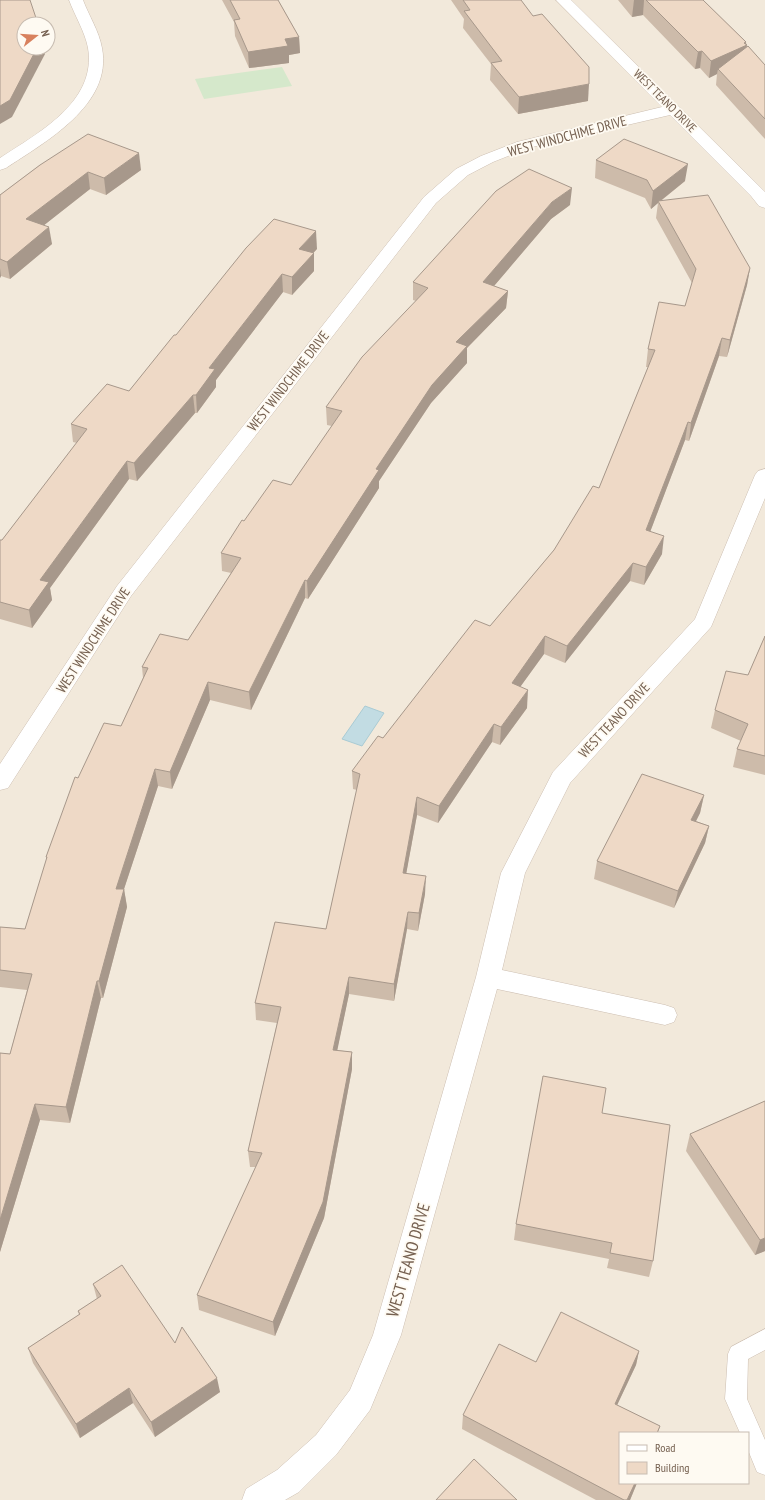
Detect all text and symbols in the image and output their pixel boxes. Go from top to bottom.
north arrow [16,16,56,56]
text: N [38,28,53,38]
street label: WEST TEANO DRIVE [631,66,700,135]
street label: WEST WINDCHIME DRIVE [506,111,628,161]
street label: WEST WINDCHIME DRIVE [243,327,333,435]
street label: WEST WINDCHIME DRIVE [52,584,134,696]
street label: WEST TEANO DRIVE [574,678,654,762]
street label: WEST TEANO DRIVE [381,1201,435,1319]
legend [619,1432,749,1484]
text: Road [655,1440,675,1455]
text: Building [655,1460,690,1475]

